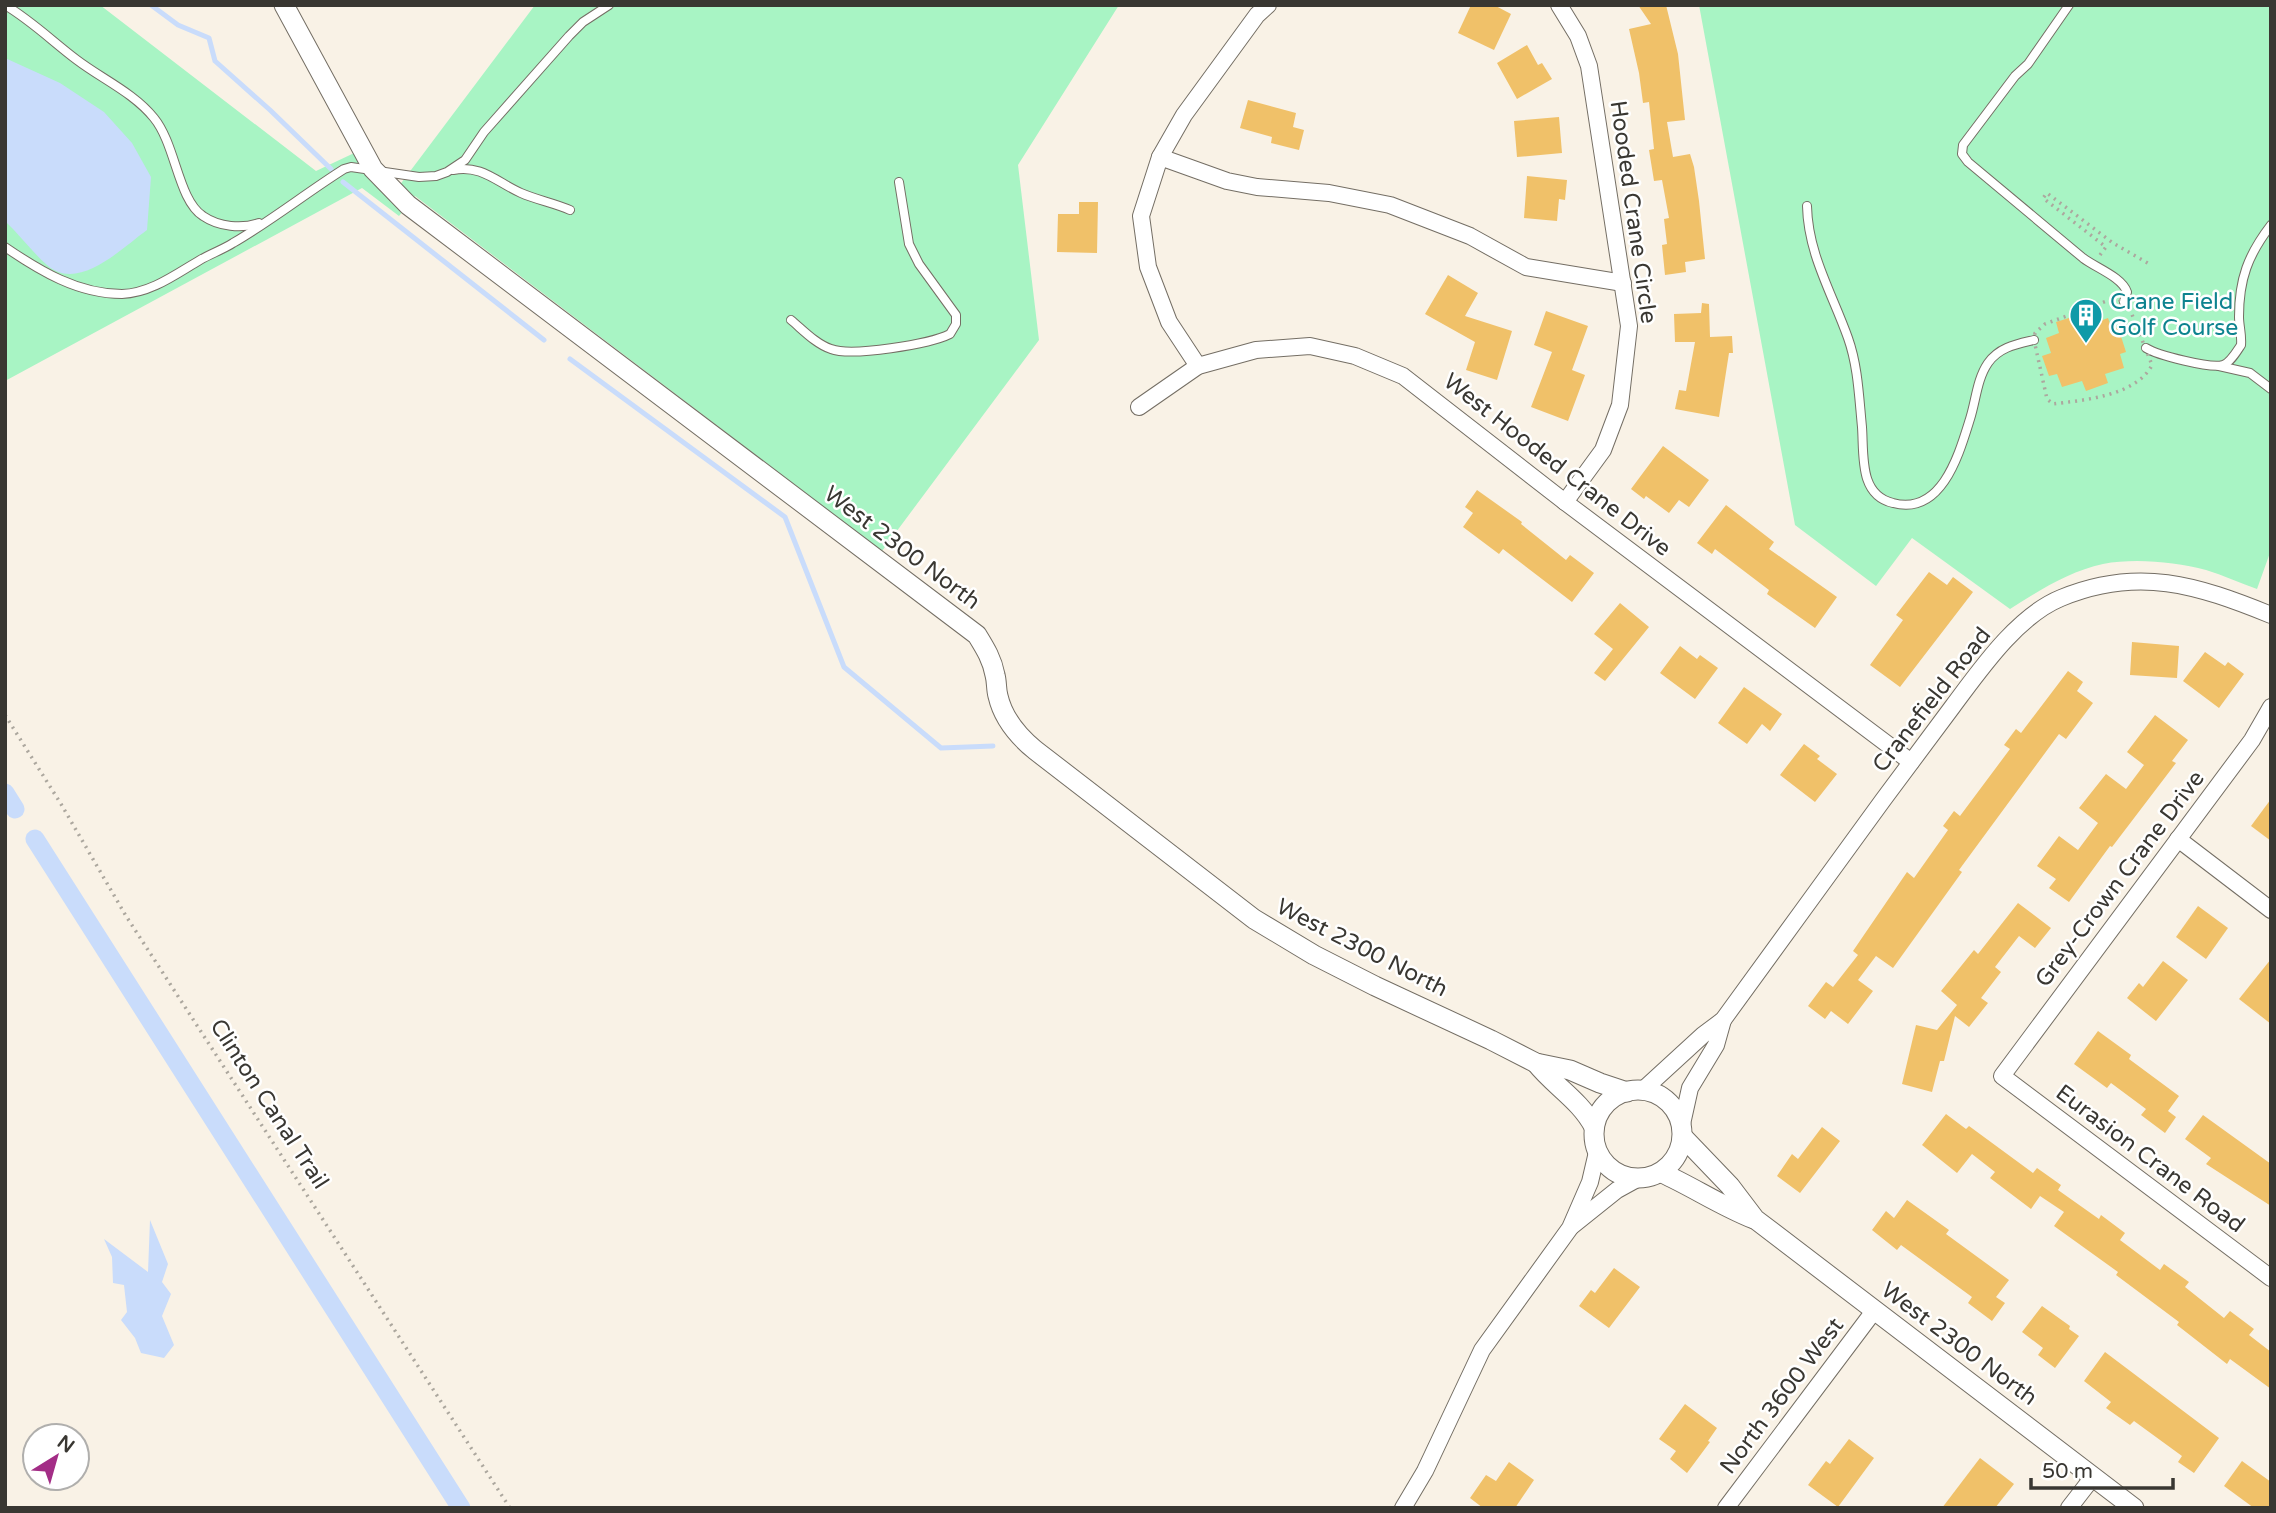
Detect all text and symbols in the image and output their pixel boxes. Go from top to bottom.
street label: Hooded Crane Circle [1603,99,1663,325]
place label: Crane Field Golf Course [2110,288,2238,342]
building icon: Crane Field Golf Course [2067,296,2105,345]
street label: West Hooded Crane Drive [1438,367,1676,563]
street label: West 2300 North [818,480,986,616]
street label: Cranefield Road [1867,622,1997,778]
street label: Grey-Crown Crane Drive [2029,765,2211,993]
street label: West 2300 North [1272,893,1452,1003]
street label: Clinton Canal Trail [204,1014,334,1194]
street label: Eurasion Crane Road [2050,1079,2250,1239]
street label: West 2300 North [1875,1276,2043,1412]
street label: North 3600 West [1714,1312,1850,1480]
north arrow [21,1422,91,1492]
text: N [53,1431,78,1458]
scale bar [2031,1446,2173,1490]
text: 50 m [2042,1459,2093,1484]

